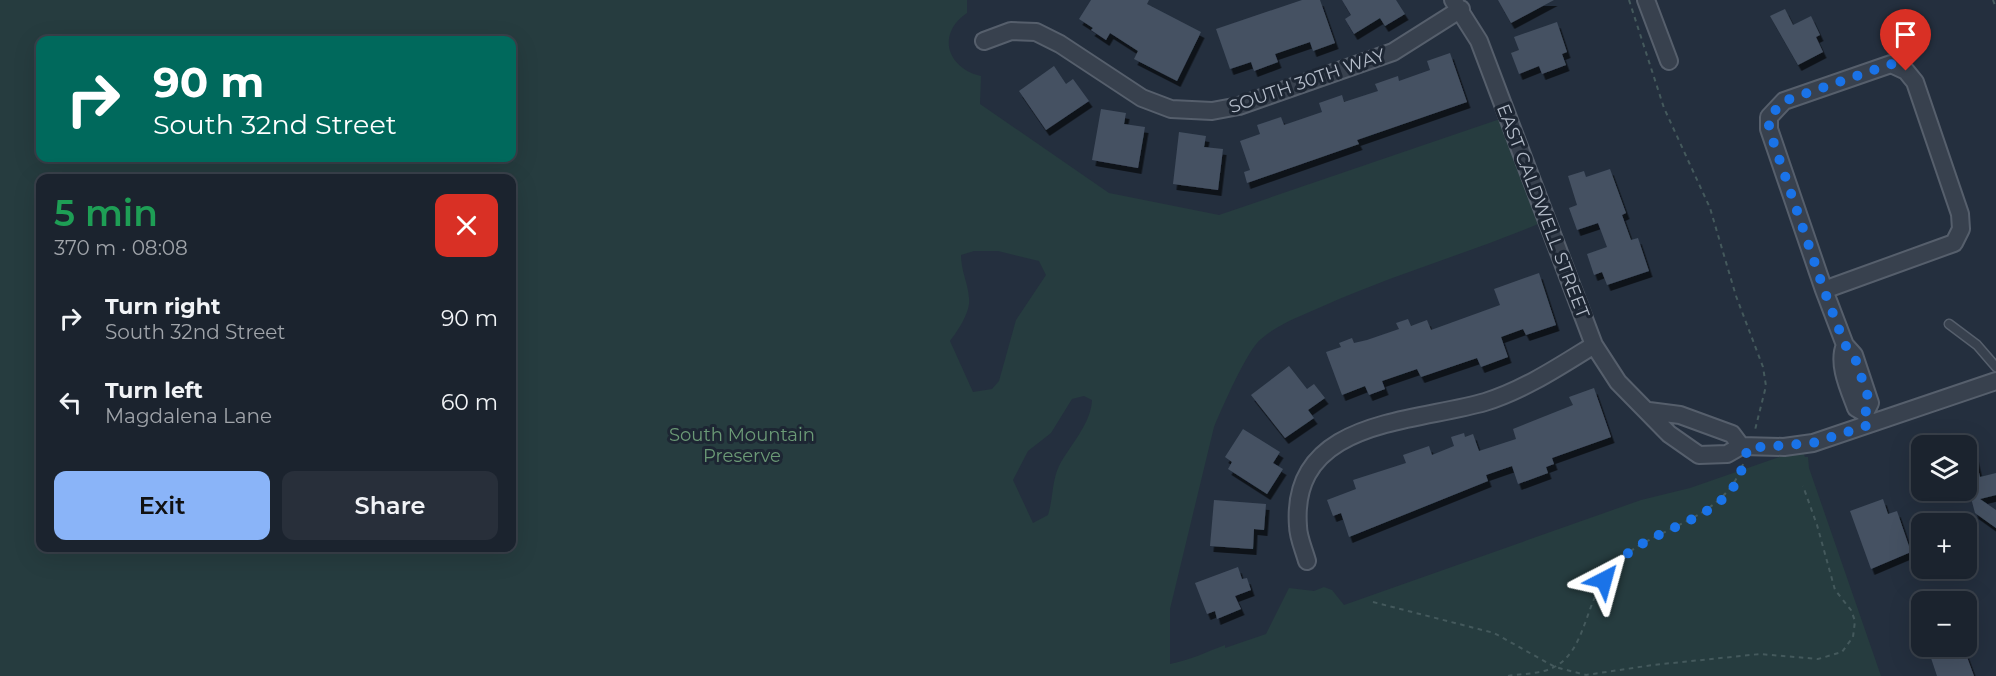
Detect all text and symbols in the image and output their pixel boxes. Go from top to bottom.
pin [1880,9,1931,71]
icon: arrive [1889,18,1922,51]
street label: SOUTH 30TH WAY [1226,44,1389,118]
text: 90 m [153,56,264,108]
icon: right [54,60,132,138]
street label: EAST CALDWELL STREET [1492,101,1594,322]
text: South 32nd Street [153,108,397,141]
text: 5 min [54,191,158,235]
button: close [435,194,498,257]
text: 370 m · 08:08 [54,236,188,260]
text: Turn right [105,293,220,320]
icon: right [54,302,87,335]
text: 90 m [441,305,498,332]
text: South 32nd Street [105,320,286,344]
text: Turn left [105,377,203,404]
icon: left [54,386,87,419]
text: 60 m [441,389,498,416]
text: Magdalena Lane [105,404,272,428]
park label: South Mountain Preserve [669,424,815,467]
map controls [1911,435,1977,657]
button: layers [1911,435,1977,501]
button: Exit [54,471,270,540]
button: Share [282,471,498,540]
button: + [1911,513,1977,579]
position arrow [1572,548,1636,612]
button: − [1911,591,1977,657]

